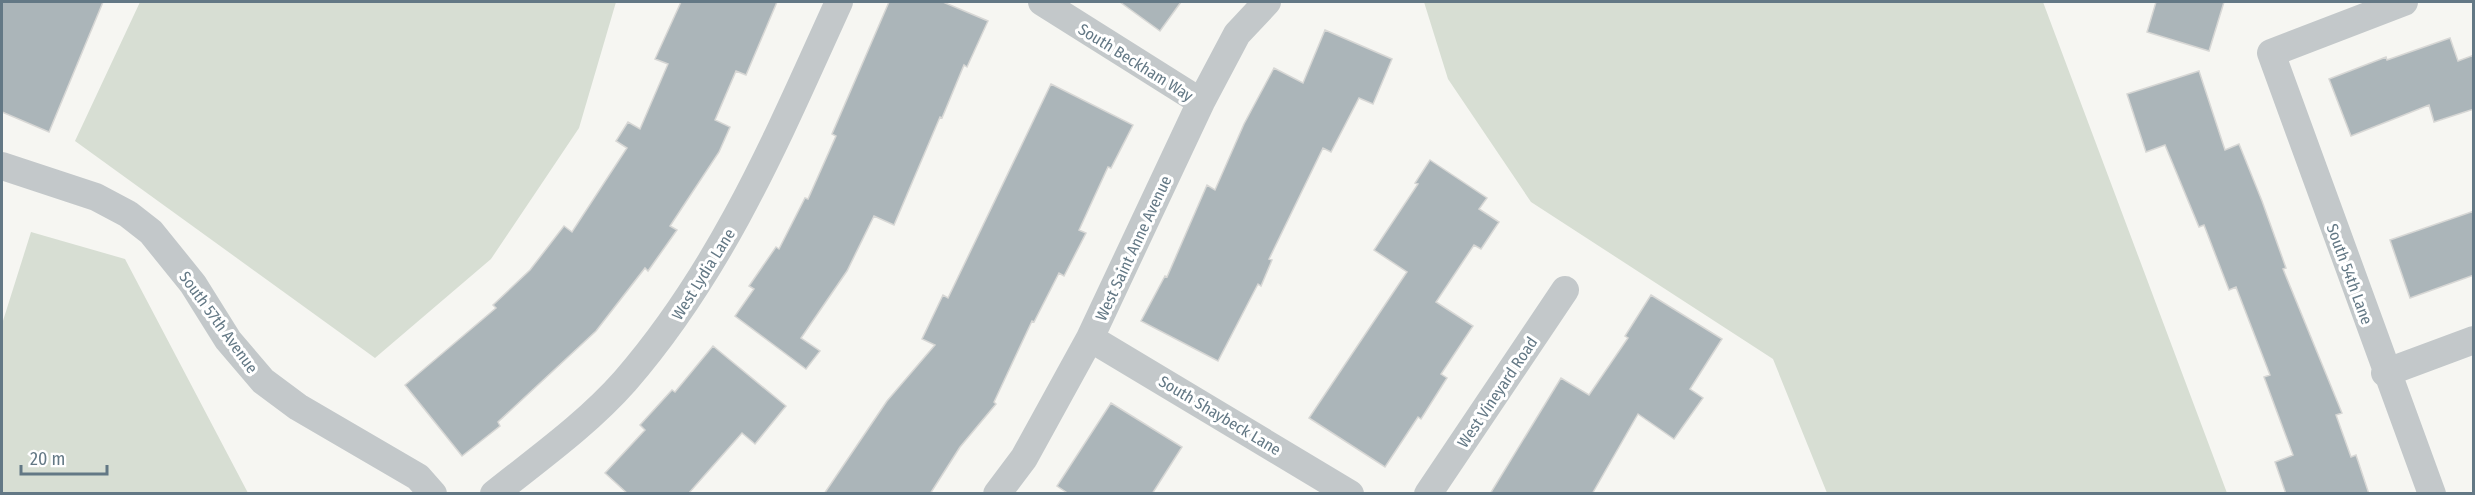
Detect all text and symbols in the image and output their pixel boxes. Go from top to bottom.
street label: South Beckham Way [1075,19,1197,106]
street label: West Saint Anne Avenue [1091,173,1175,324]
street label: South 54th Lane [2323,221,2377,327]
street label: West Lydia Lane [668,225,739,323]
street label: South 57th Avenue [175,268,262,377]
street label: West Vineyard Road [1453,333,1541,451]
street label: South Shaybeck Lane [1155,372,1284,459]
scale bar [21,438,106,476]
text: 20 m [30,448,65,470]

